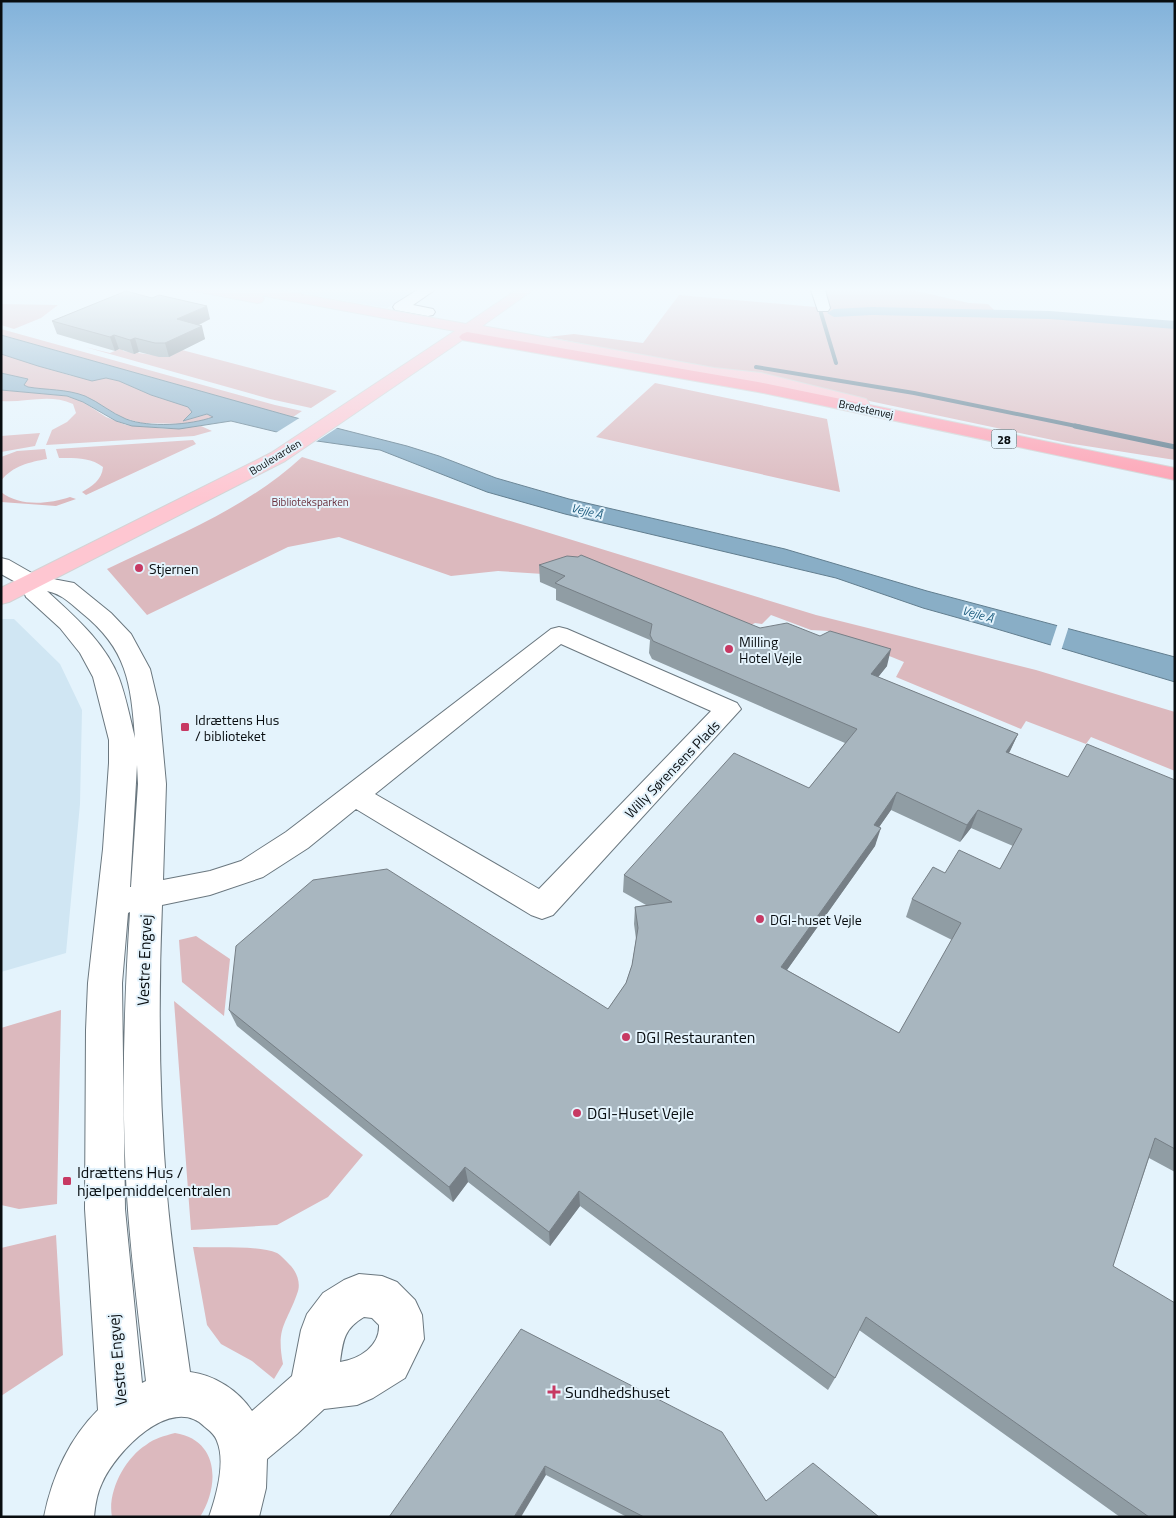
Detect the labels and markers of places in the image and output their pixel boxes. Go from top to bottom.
place label: Stjernen [149,558,198,579]
marker: Stjernen [133,562,145,574]
place label: Milling Hotel Vejle [739,631,802,668]
marker: Milling Hotel Vejle [723,643,735,655]
place label: Idrættens Hus / biblioteket [195,709,279,746]
marker: Idrættens Hus / biblioteket [179,721,191,733]
place label: DGI-huset Vejle [770,909,862,930]
marker: DGI-huset Vejle [754,913,766,925]
place label: DGI Restauranten [636,1025,755,1049]
marker: DGI Restauranten [620,1031,632,1043]
place label: DGI-Huset Vejle [587,1101,694,1125]
marker: DGI-Huset Vejle [571,1107,583,1119]
place label: Idrættens Hus / hjælpemiddelcentralen [77,1160,231,1202]
marker: Idrættens Hus / hjælpemiddelcentralen [61,1175,73,1187]
place label: Sundhedshuset [565,1380,670,1404]
marker: Sundhedshuset [547,1385,561,1399]

